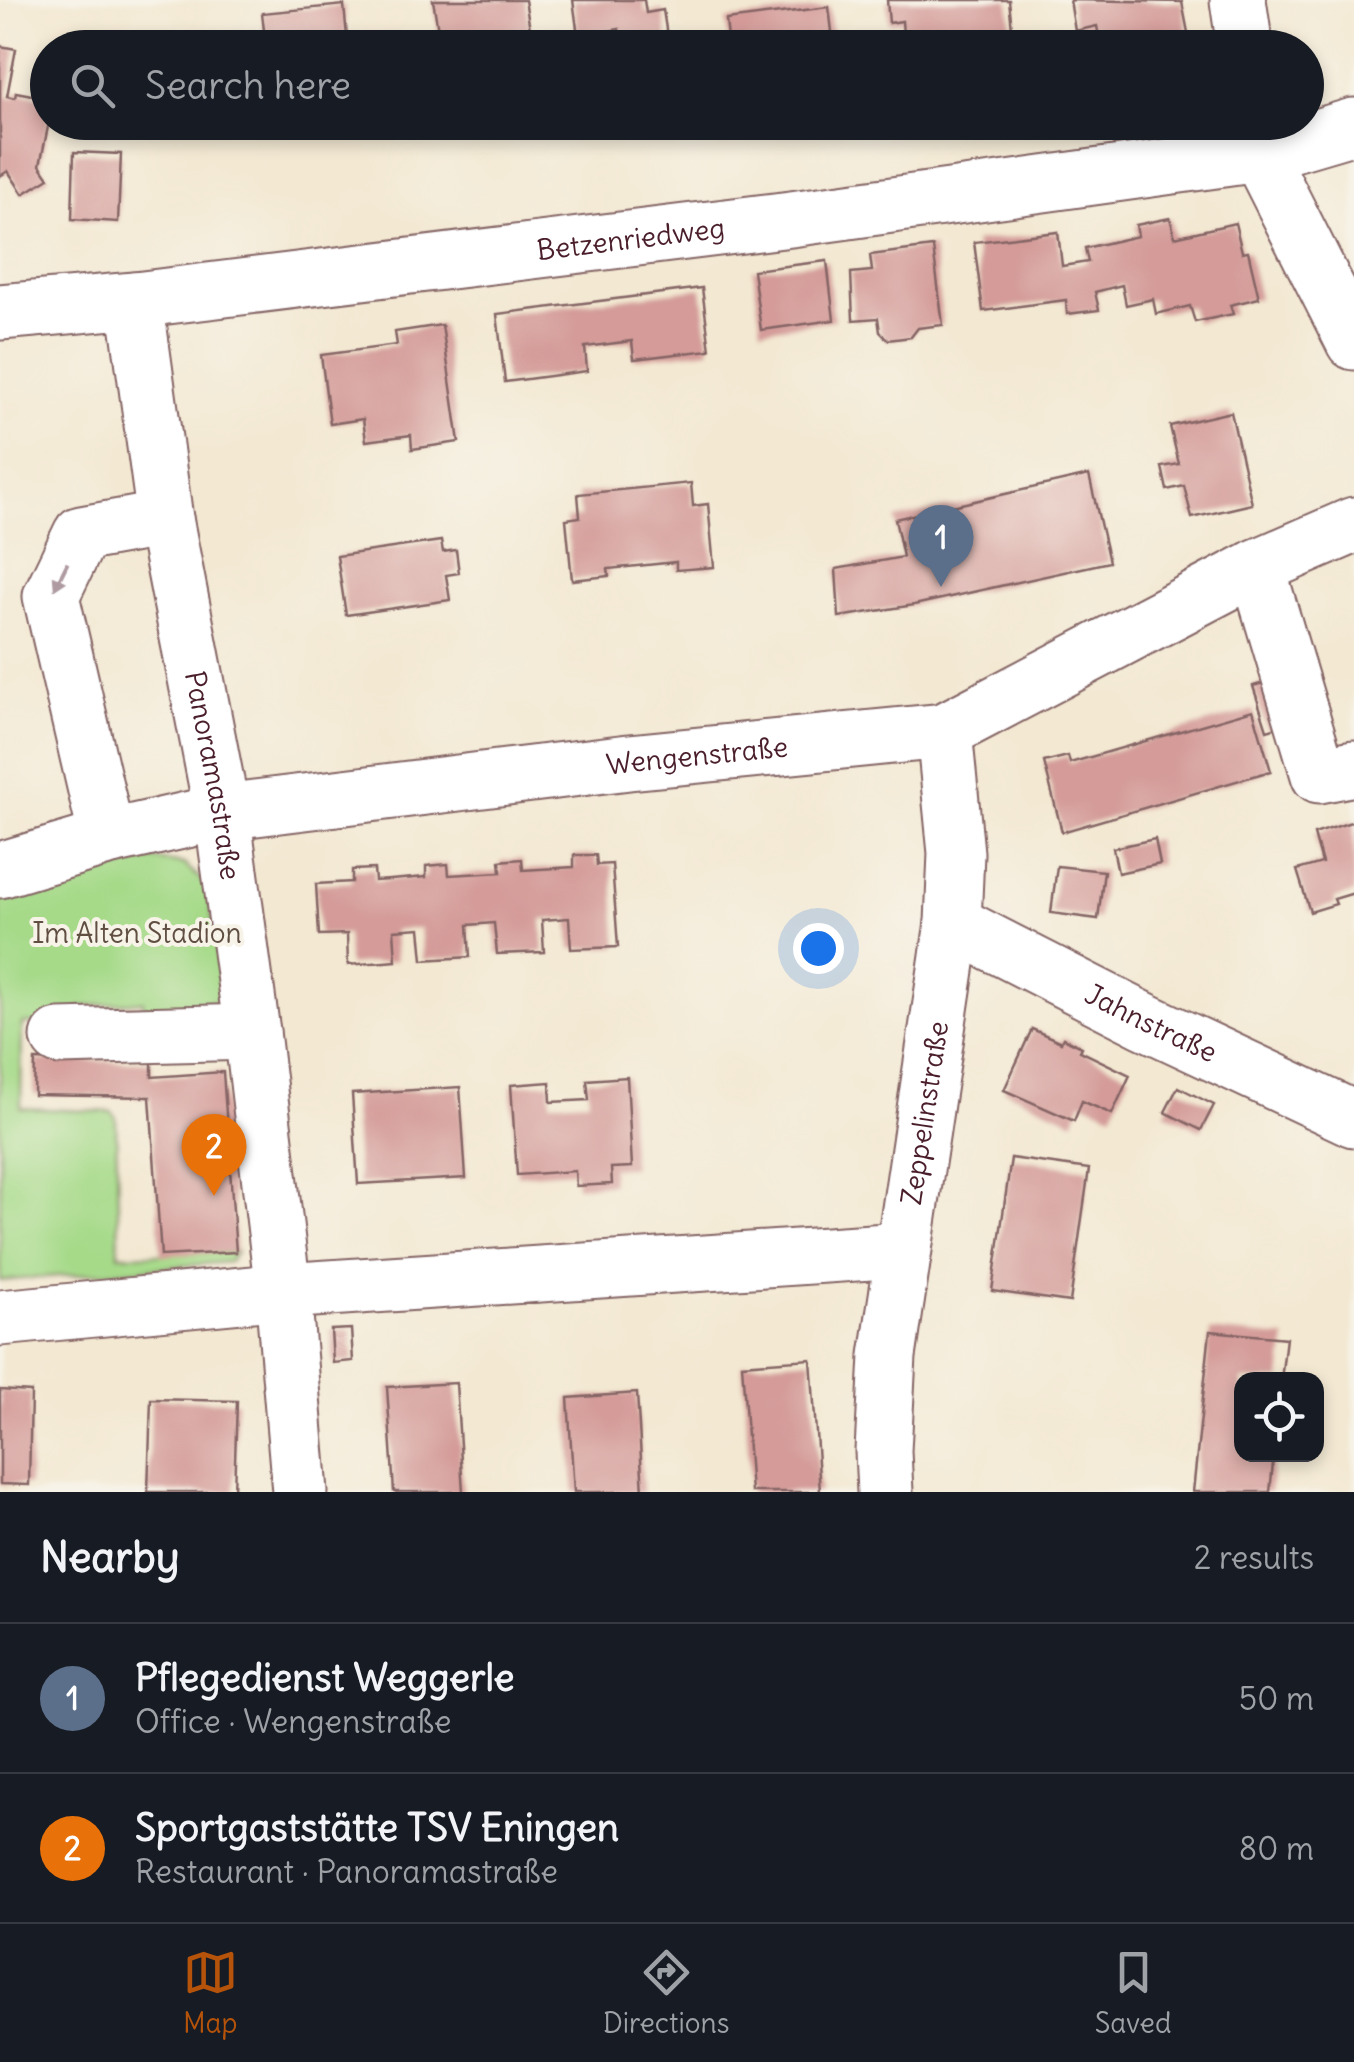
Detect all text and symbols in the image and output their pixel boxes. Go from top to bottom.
search box [30,30,1324,140]
icon: search [65,58,120,113]
text: Search here [145,62,351,109]
street label: Betzenriedweg [535,209,727,268]
pin: 1 [908,504,974,587]
one-way arrow [52,562,69,591]
street label: Panoramastraße [177,668,249,882]
street label: Wengenstraße [604,728,790,783]
park label: Im Alten Stadion [32,915,242,951]
your location [793,923,844,974]
street label: Jahnstraße [1079,976,1223,1070]
street label: Zeppelinstraße [893,1019,956,1207]
pin: 2 [182,1114,246,1196]
map controls [1234,1372,1324,1462]
button: locate [1234,1372,1324,1462]
text: Nearby [40,1531,179,1583]
text: 2 results [1194,1537,1314,1578]
text: Pflegedienst Weggerle [135,1654,514,1701]
text: 1 [66,1678,79,1719]
text: 50 m [1239,1678,1314,1719]
text: Office · Wengenstraße [135,1701,451,1742]
text: Sportgaststätte TSV Eningen [135,1804,619,1851]
text: 2 [64,1828,81,1869]
text: 80 m [1239,1828,1314,1869]
text: Restaurant · Panoramastraße [135,1851,558,1892]
tab: Map [183,1945,238,2041]
tab: Directions [603,1945,729,2041]
tab: Saved [1095,1945,1171,2041]

